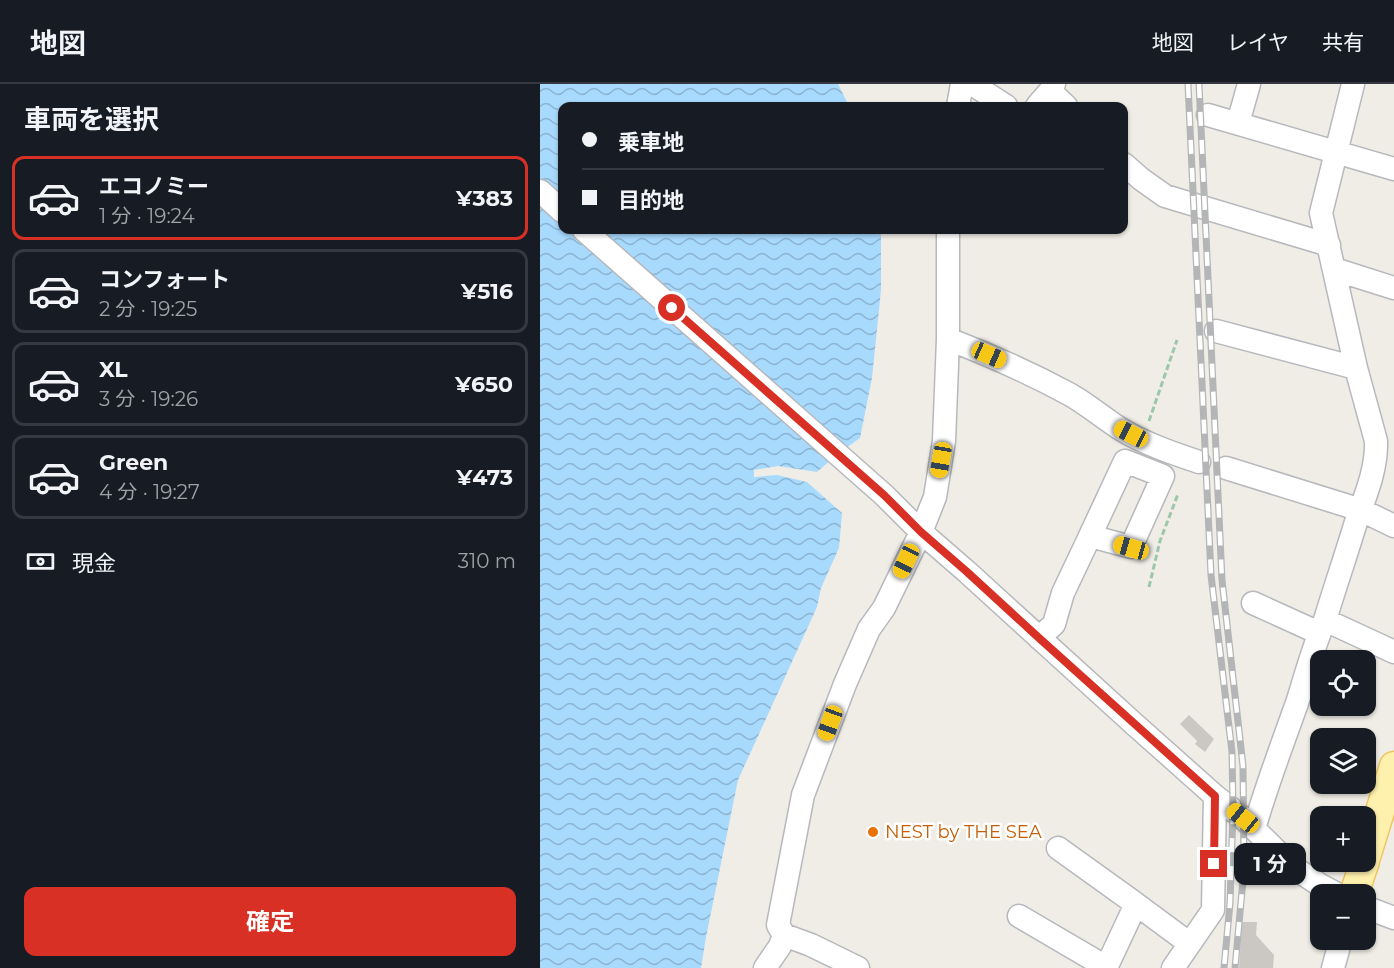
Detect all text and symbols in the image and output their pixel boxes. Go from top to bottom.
text: 地図 [30,26,86,60]
text: 地図 [1152,30,1194,55]
text: レイヤ [1227,30,1289,55]
text: 共有 [1322,30,1364,55]
text: 車両を選択 [24,103,159,136]
text: 乗車地 [618,129,684,156]
icon: car [27,171,81,225]
text: エコノミー [99,173,209,200]
text: ¥383 [456,185,513,212]
text: 目的地 [618,187,684,214]
text: 1 分 · 19:24 [99,204,195,228]
icon: car [27,264,81,318]
text: コンフォート [99,266,230,293]
text: ¥516 [461,278,513,305]
route start [658,294,685,321]
text: 2 分 · 19:25 [99,297,197,321]
car [969,339,1009,371]
text: XL [99,356,128,383]
icon: car [27,357,81,411]
text: ¥650 [455,371,513,398]
text: 3 分 · 19:26 [99,387,198,411]
car [1111,418,1151,450]
car [929,441,953,479]
text: Green [99,449,168,476]
icon: car [27,450,81,504]
text: ¥473 [456,464,513,491]
text: 4 分 · 19:27 [99,480,200,504]
car [1111,534,1151,562]
car [890,541,922,581]
icon: cash [24,545,57,578]
text: 310 m [458,549,516,573]
text: 現金 [72,550,116,577]
map controls [1310,650,1376,950]
button: locate [1310,650,1376,716]
car [815,703,845,743]
button: layers [1310,728,1376,794]
car [1223,800,1263,836]
button: + [1310,806,1376,872]
place label: NEST by THE SEA [885,821,1042,843]
marker: NEST by THE SEA [866,825,880,839]
callout: 1 分 [1235,843,1307,885]
route end [1200,850,1227,877]
text: 1 分 [1253,852,1287,876]
button: − [1310,884,1376,950]
button: 確定 [24,887,516,956]

